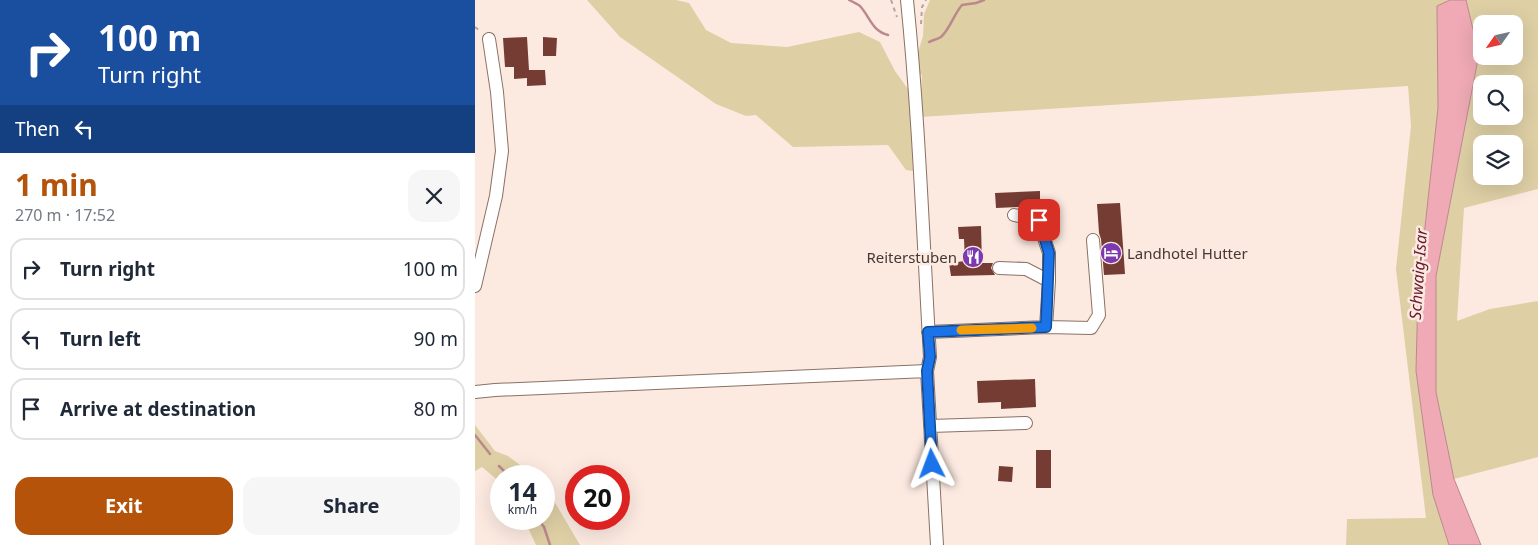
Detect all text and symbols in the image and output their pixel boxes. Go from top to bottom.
text: 100 m [98,14,201,61]
north arrow [1473,15,1523,65]
map controls [1473,15,1523,185]
icon: right [15,20,80,85]
text: Turn right [98,59,201,89]
button: search [1473,75,1523,125]
icon: left [70,115,98,143]
text: Then [15,116,60,142]
button: layers [1473,135,1523,185]
text: 1 min [15,164,98,205]
button: close [408,170,460,222]
pin [1018,199,1060,241]
text: 270 m · 17:52 [15,204,115,226]
icon: arrive [1025,206,1053,234]
water label: Schwaig-Isar [1404,227,1432,320]
hotel icon: Landhotel Hutter [1099,241,1123,265]
place label: Landhotel Hutter [1127,243,1248,263]
restaurant icon: Reiterstuben [961,245,985,269]
place label: Reiterstuben [866,247,957,267]
icon: right [17,255,45,283]
text: Turn right [60,256,155,282]
text: 100 m [403,256,458,282]
icon: left [17,325,45,353]
text: Turn left [60,326,141,352]
text: 90 m [414,326,458,352]
icon: arrive [17,395,45,423]
text: Arrive at destination [60,396,256,422]
text: 80 m [414,396,458,422]
position arrow [905,437,957,489]
speed limit sign: 20 [565,465,630,530]
text: 14 [508,474,537,508]
button: Exit [15,477,233,535]
button: Share [243,477,460,535]
text: km/h [508,501,537,518]

